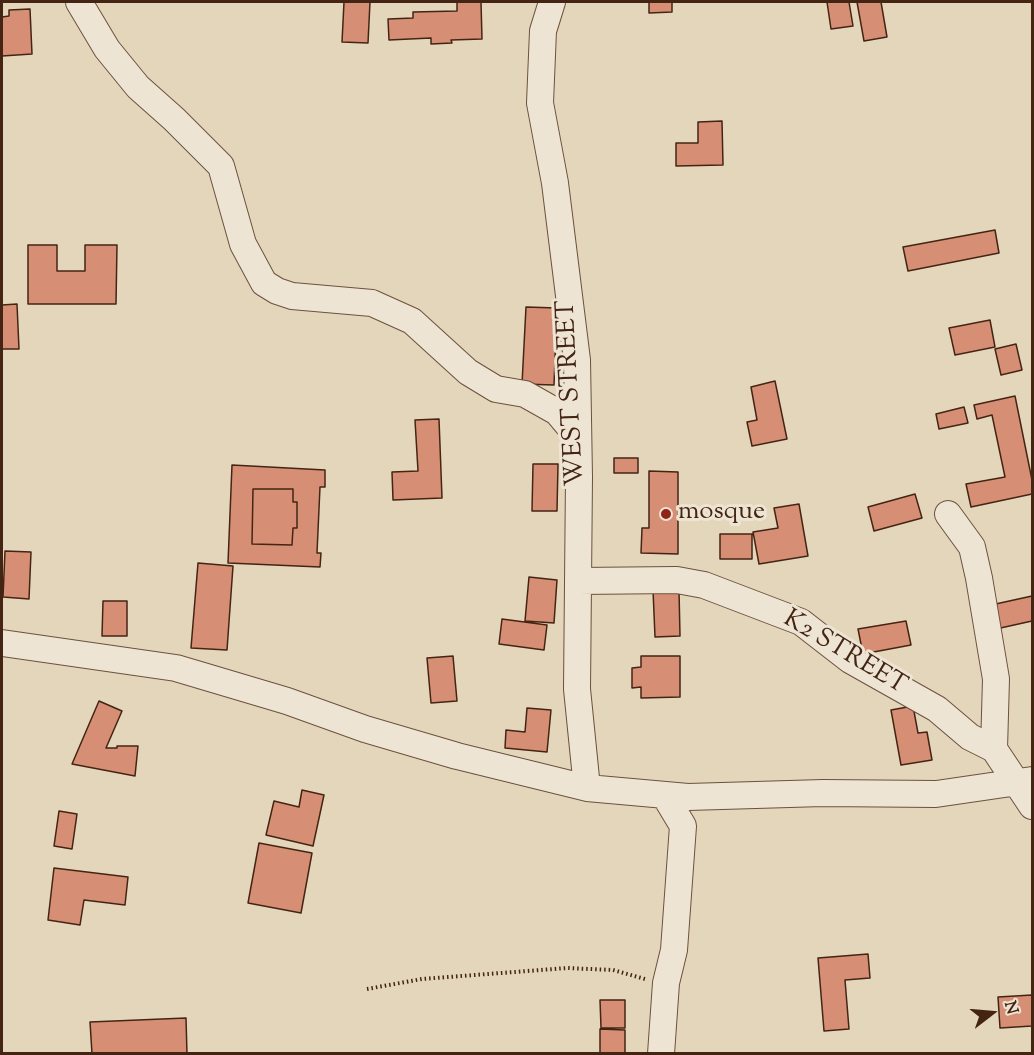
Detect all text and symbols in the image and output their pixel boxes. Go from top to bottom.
street label: WEST STREET [553,299,593,487]
place label: mosque [678,498,765,530]
marker: mosque [659,507,673,521]
street label: K2 STREET [777,605,911,703]
north arrow [962,983,1022,1043]
text: N [997,999,1023,1017]

